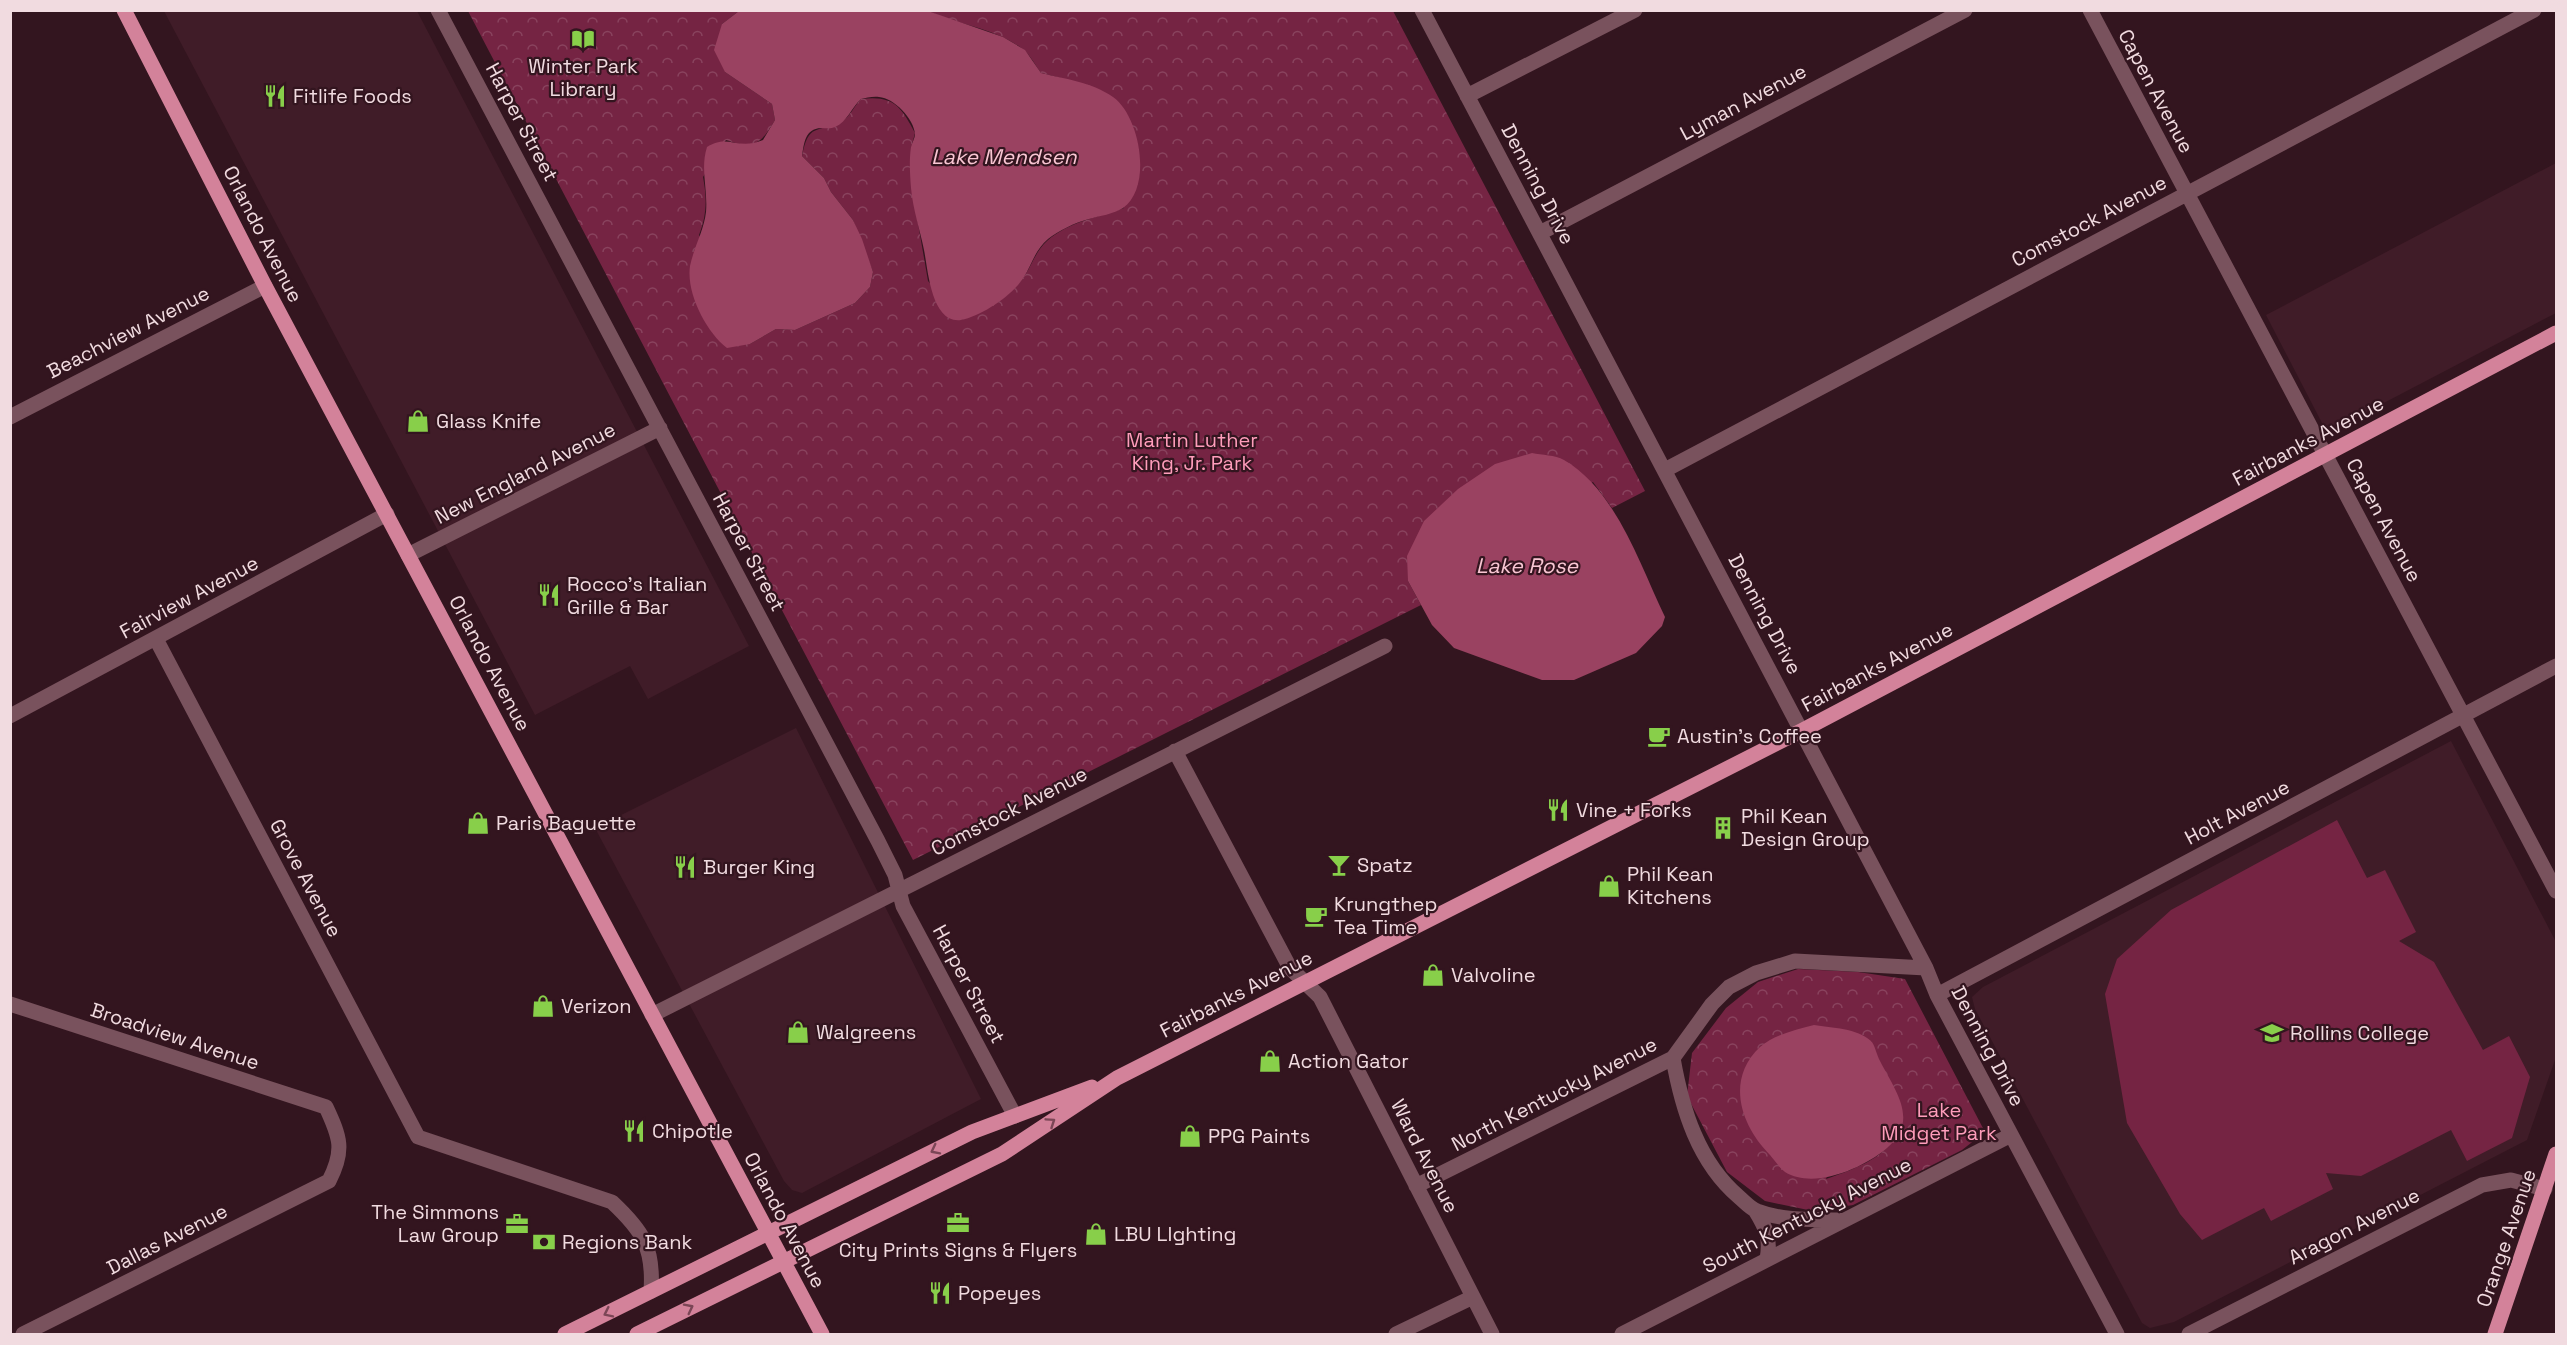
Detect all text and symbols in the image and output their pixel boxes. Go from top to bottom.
street label: Capen Avenue [2112,24,2200,158]
library icon: Winter Park Library [570,26,596,52]
place label: Winter Park Library [528,53,638,102]
street label: Harper Street [480,58,564,186]
street label: Lyman Avenue [1675,58,1811,146]
restaurant icon: Fitlife Foods [262,83,288,109]
place label: Fitlife Foods [293,83,412,109]
street label: Denning Drive [1495,119,1581,249]
water label: Lake Mendsen [931,143,1078,170]
street label: Orlando Avenue [217,161,309,307]
street label: Comstock Avenue [2007,169,2171,273]
street label: Beachview Avenue [42,280,214,384]
street label: Fairbanks Avenue [2228,390,2388,492]
shop icon: Glass Knife [405,408,431,434]
place label: Glass Knife [436,408,541,434]
street label: New England Avenue [430,416,620,530]
park label: Martin Luther King, Jr. Park [1126,427,1258,476]
street label: Capen Avenue [2340,453,2428,587]
street label: Harper Street [707,488,791,616]
street label: Denning Drive [1722,549,1808,679]
street label: Fairview Avenue [115,550,263,644]
water label: Lake Rose [1476,552,1579,579]
place label: Rocco's Italian Grille & Bar [567,571,707,620]
restaurant icon: Rocco's Italian Grille & Bar [536,582,562,608]
street label: Orlando Avenue [443,591,537,735]
street label: Fairbanks Avenue [1797,616,1957,718]
cafe icon: Austin's Coffee [1646,723,1672,749]
place label: Austin's Coffee [1677,723,1822,749]
street label: Comstock Avenue [926,760,1092,862]
street label: Holt Avenue [2180,774,2294,850]
restaurant icon: Vine + Forks [1545,797,1571,823]
place label: Vine + Forks [1576,797,1692,823]
place label: Phil Kean Design Group [1741,803,1870,852]
shop icon: Paris Baguette [465,810,491,836]
place label: Paris Baguette [496,810,636,836]
street label: Grove Avenue [264,814,348,942]
building icon: Phil Kean Design Group [1710,815,1736,841]
bar icon: Spatz [1326,852,1352,878]
place label: Spatz [1357,852,1413,878]
restaurant icon: Burger King [672,854,698,880]
place label: Burger King [703,854,815,880]
place label: Phil Kean Kitchens [1627,861,1714,910]
shop icon: Phil Kean Kitchens [1596,873,1622,899]
place label: Krungthep Tea Time [1334,891,1437,940]
cafe icon: Krungthep Tea Time [1303,903,1329,929]
street label: Harper Street [927,920,1011,1048]
street label: Fairbanks Avenue [1155,944,1317,1044]
shop icon: Valvoline [1420,962,1446,988]
place label: Valvoline [1451,962,1536,988]
street label: Denning Drive [1945,981,2031,1111]
shop icon: Verizon [530,993,556,1019]
place label: Verizon [561,993,632,1019]
street label: Broadview Avenue [87,996,263,1076]
shop icon: Walgreens [785,1019,811,1045]
place label: Walgreens [816,1019,916,1045]
school or university icon: Rollins College [2259,1020,2285,1046]
place label: Rollins College [2290,1020,2429,1046]
street label: North Kentucky Avenue [1447,1031,1661,1157]
shop icon: Action Gator [1257,1048,1283,1074]
place label: Action Gator [1288,1048,1409,1074]
street label: Ward Avenue [1385,1095,1465,1217]
park label: Lake Midget Park [1881,1097,1997,1146]
restaurant icon: Chipotle [621,1118,647,1144]
place label: Chipotle [652,1118,733,1144]
one-way arrow [1044,1118,1055,1129]
shop icon: PPG Paints [1177,1123,1203,1149]
place label: PPG Paints [1208,1123,1310,1149]
one-way arrow [930,1143,941,1155]
street label: Orlando Avenue [738,1148,832,1292]
street label: South Kentucky Avenue [1698,1151,1916,1279]
street label: Orange Avenue [2470,1165,2542,1311]
street label: Aragon Avenue [2284,1182,2424,1270]
street label: Dallas Avenue [102,1197,232,1281]
place label: The Simmons Law Group [371,1199,499,1248]
office icon: City Prints Signs & Flyers [945,1210,971,1236]
office icon: The Simmons Law Group [504,1211,530,1237]
shop icon: LBU LIghting [1083,1221,1109,1247]
place label: LBU LIghting [1114,1221,1236,1247]
bank icon: Regions Bank [531,1229,557,1255]
place label: Regions Bank [562,1229,692,1255]
place label: City Prints Signs & Flyers [839,1237,1077,1263]
restaurant icon: Popeyes [927,1280,953,1306]
place label: Popeyes [958,1280,1041,1306]
one-way arrow [683,1304,694,1316]
one-way arrow [604,1306,614,1317]

